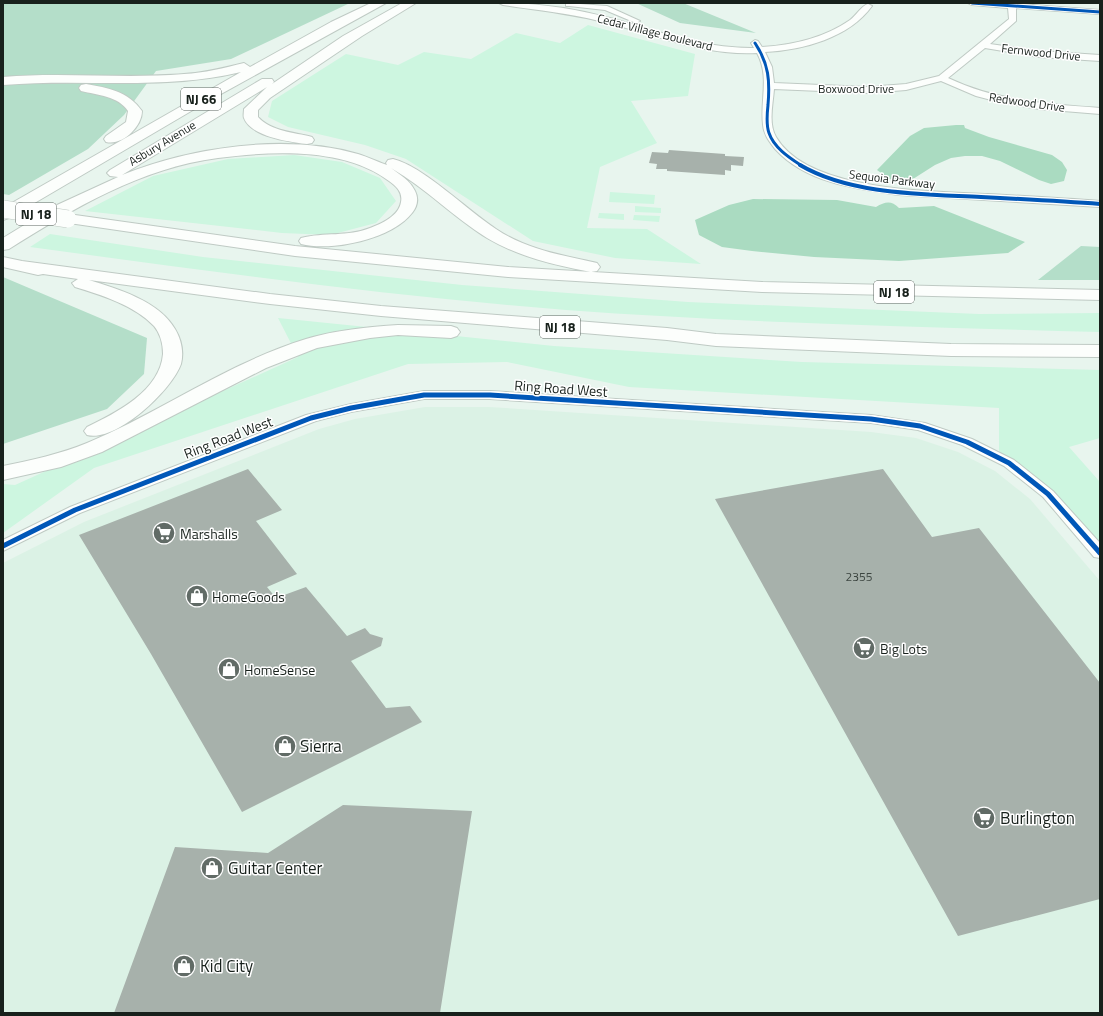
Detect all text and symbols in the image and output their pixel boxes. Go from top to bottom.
street label: Cedar Village Boulevard [595,8,715,56]
street label: Fernwood Drive [1000,38,1082,66]
street label: Boxwood Drive [818,79,894,98]
street label: Redwood Drive [988,87,1066,117]
road number: NJ 66 [181,88,221,110]
street label: Asbury Avenue [125,115,199,171]
street label: Sequoia Parkway [848,164,936,194]
road number: NJ 18 [16,203,56,225]
road number: NJ 18 [874,281,914,303]
road number: NJ 18 [540,316,580,338]
street label: Ring Road West [514,374,608,402]
street label: Ring Road West [181,410,275,464]
supermarket icon: Marshalls [151,520,177,546]
place label: Marshalls [180,523,238,544]
house number: 2355 [846,567,873,586]
shop icon: HomeGoods [184,583,210,609]
place label: HomeGoods [212,586,285,607]
supermarket icon: Big Lots [851,635,877,661]
place label: Big Lots [880,638,927,659]
shop icon: HomeSense [216,656,242,682]
place label: HomeSense [244,659,315,680]
shop icon: Sierra [272,733,298,759]
place label: Sierra [300,733,342,759]
supermarket icon: Burlington [971,805,997,831]
place label: Burlington [1000,805,1075,831]
shop icon: Guitar Center [199,855,225,881]
place label: Guitar Center [228,855,323,881]
shop icon: Kid City [171,953,197,979]
place label: Kid City [200,953,253,979]

